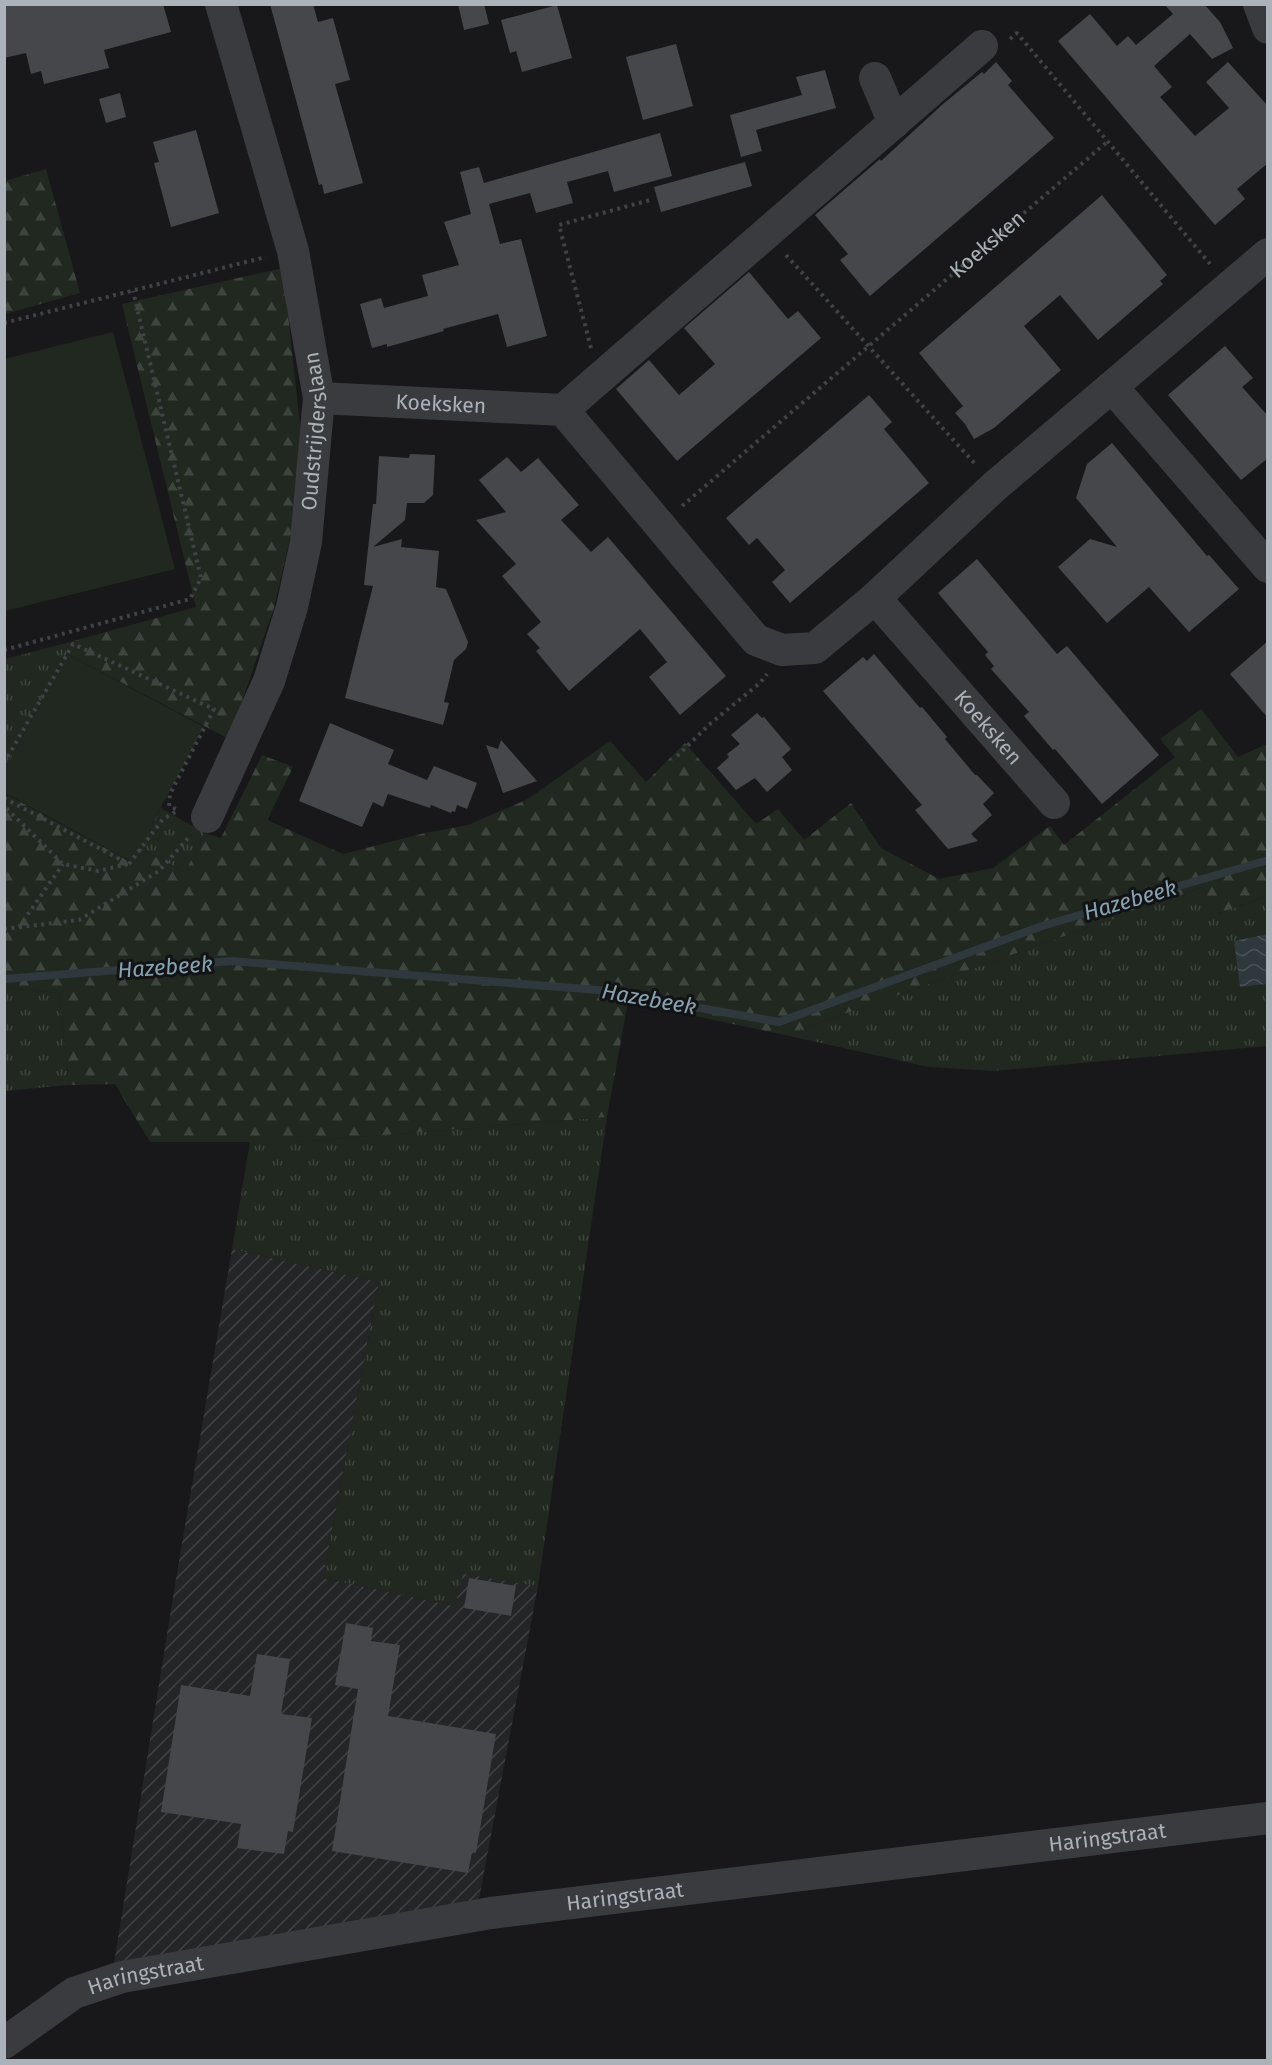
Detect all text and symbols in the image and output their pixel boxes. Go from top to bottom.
street label: Koeksken [944,205,1030,284]
street label: Oudstrijderslaan [296,350,333,511]
street label: Koeksken [395,389,487,419]
street label: Koeksken [949,685,1028,770]
water label: Hazebeek [1080,874,1180,926]
water label: Hazebeek [116,950,214,984]
water label: Hazebeek [600,977,698,1021]
street label: Haringstraat [1047,1818,1168,1858]
street label: Haringstraat [565,1877,685,1917]
street label: Haringstraat [84,1950,206,2001]

